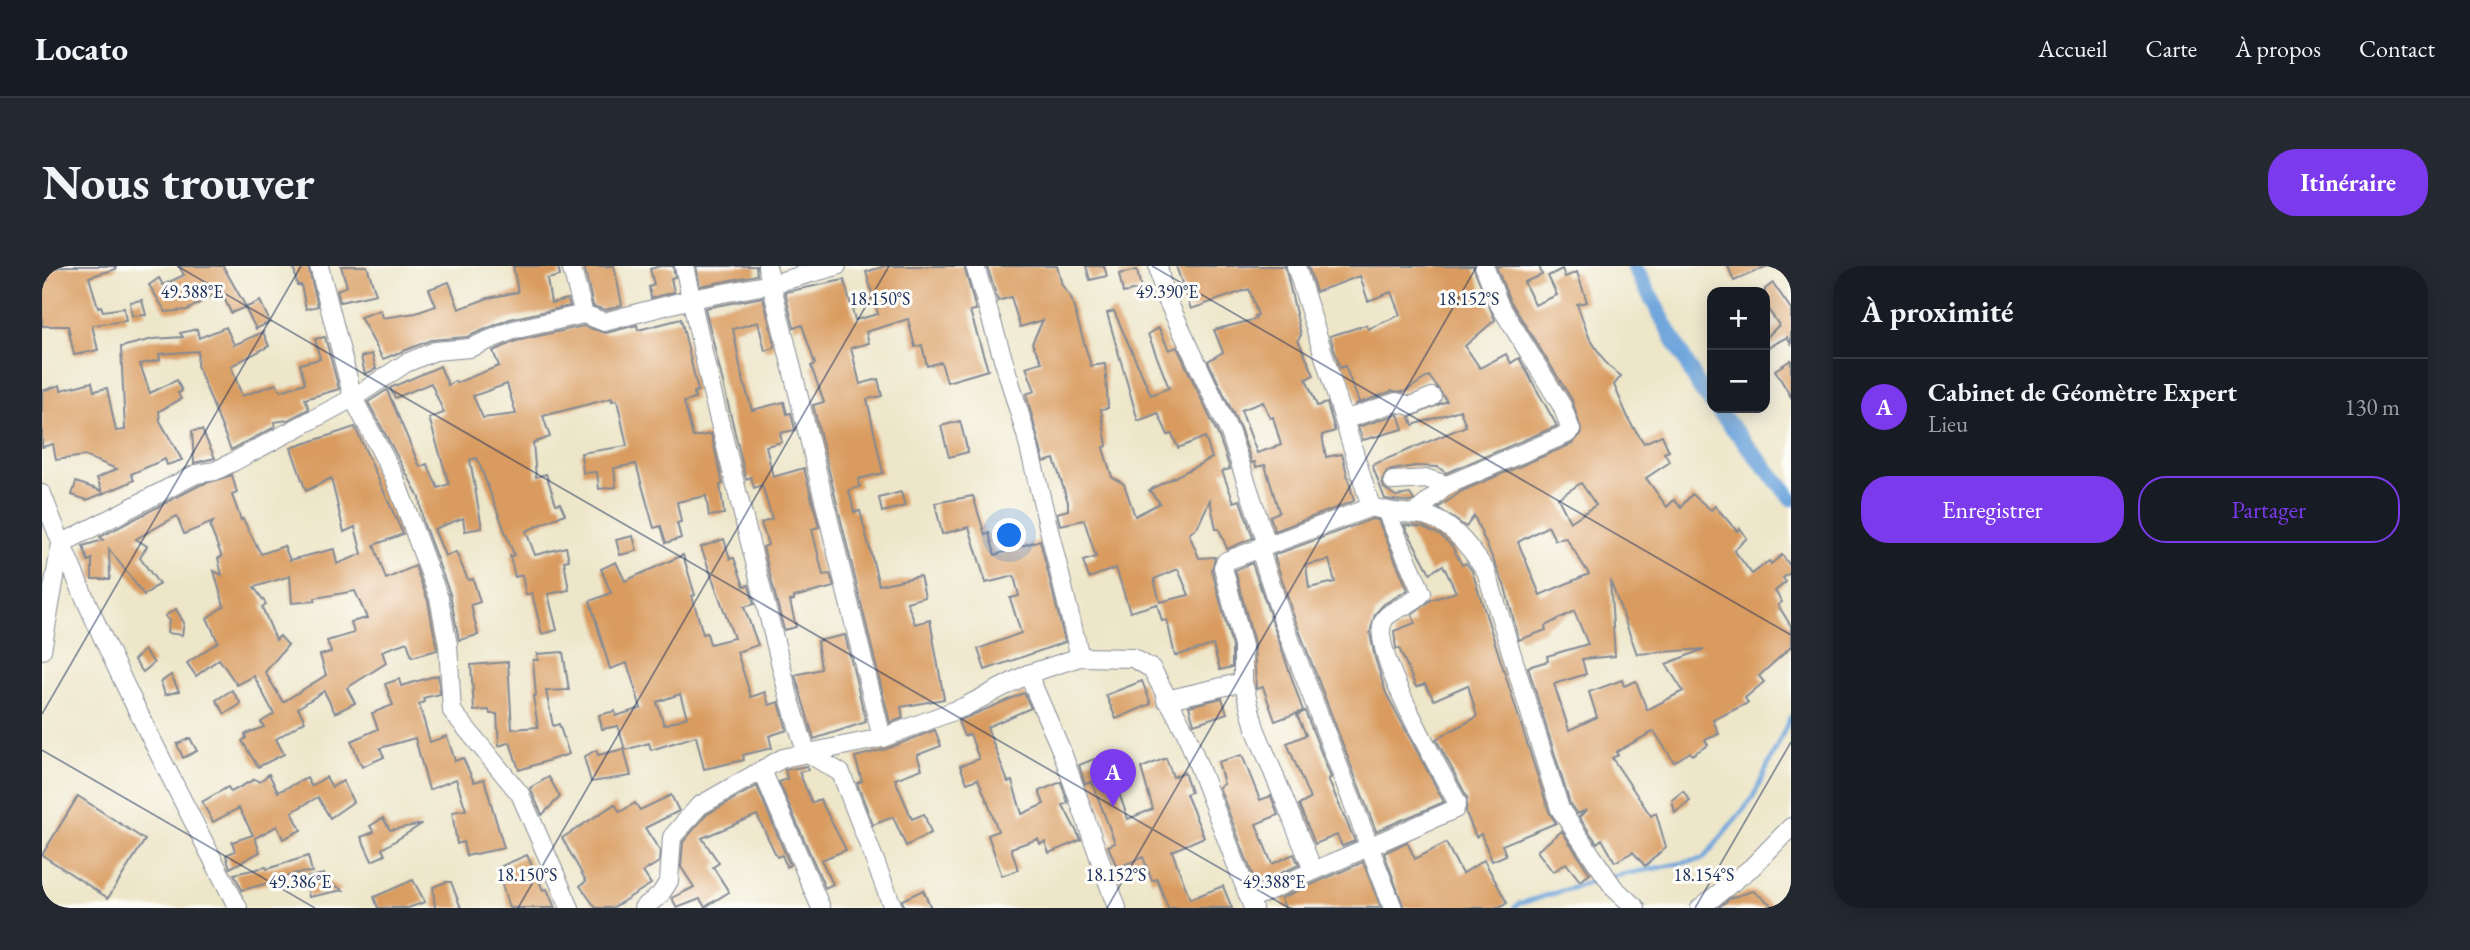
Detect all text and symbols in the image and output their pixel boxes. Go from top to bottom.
text: Locato [35,27,128,70]
text: Accueil [2038,33,2108,64]
text: Carte [2146,33,2197,64]
text: À propos [2235,33,2321,64]
text: Contact [2359,33,2435,64]
button: Itinéraire [2268,149,2428,216]
text: Nous trouver [42,150,315,214]
text: 49.388°E [161,280,223,303]
text: 49.390°E [1136,280,1198,303]
text: 18.150°S [850,287,910,310]
text: 18.152°S [1439,287,1499,310]
map controls [1707,287,1770,413]
button: + [1707,287,1770,350]
text: À proximité [1861,292,2013,331]
button: − [1707,350,1770,413]
text: Cabinet de Géomètre Expert [1928,375,2237,409]
text: A [1876,392,1892,422]
text: 130 m [2344,392,2400,422]
text: Lieu [1928,409,1968,439]
button: Enregistrer [1861,476,2124,543]
button: Partager [2138,476,2400,543]
your location [992,518,1026,552]
pin: A [1090,749,1136,807]
text: 18.150°S [497,863,557,886]
text: 18.152°S [1086,863,1146,886]
text: 18.154°S [1674,863,1734,886]
text: 49.386°E [269,870,331,893]
text: 49.388°E [1243,870,1305,893]

